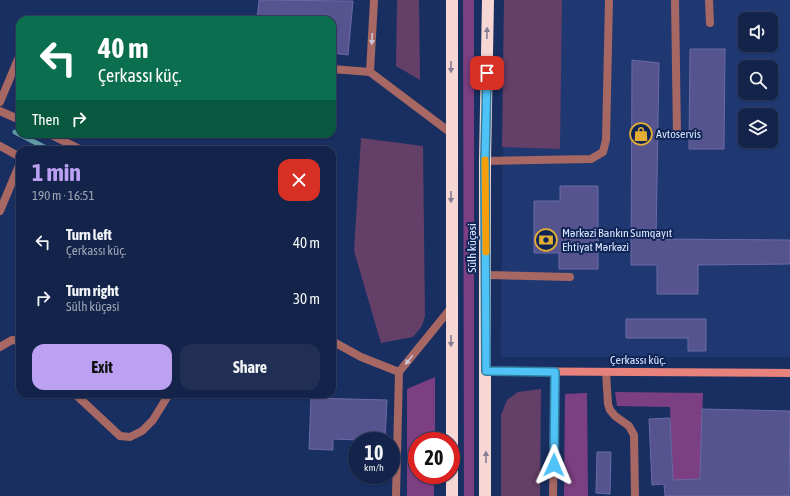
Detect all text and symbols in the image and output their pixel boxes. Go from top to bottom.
map controls [738,12,778,148]
button: sound [738,12,778,52]
one-way arrow [484,27,491,39]
icon: left [32,32,84,84]
text: 40 m [98,32,148,64]
one-way arrow [369,33,375,46]
pin [470,56,504,90]
button: search [738,60,778,100]
one-way arrow [448,61,454,74]
icon: arrive [476,62,498,84]
text: Çerkassı küç. [98,65,182,86]
icon: right [68,108,90,130]
button: layers [738,108,778,148]
text: Then [32,111,60,128]
shop icon: Avtoservis [628,121,654,147]
place label: Avtoservis [656,127,701,141]
text: 1 min [32,159,81,186]
button: close [278,159,320,201]
text: 190 m · 16:51 [32,188,95,203]
one-way arrow [448,191,454,204]
street label: Sülh küçəsi [465,223,479,273]
text: Turn left [66,226,112,243]
place label: Mərkəzi Bankın Sumqayıt Ehtiyat Mərkəzi [562,226,673,254]
bank icon: Mərkəzi Bankın Sumqayıt Ehtiyat Mərkəzi [533,227,559,253]
icon: left [32,231,54,253]
text: 40 m [293,234,320,251]
text: Çerkassı küç. [66,243,126,258]
text: Turn right [66,282,119,299]
icon: right [32,287,54,309]
text: 30 m [293,290,320,307]
text: Sülh küçəsi [66,299,120,314]
one-way arrow [448,335,454,348]
button: Exit [32,344,172,390]
button: Share [180,344,320,390]
street label: Çerkassı küç. [610,353,666,367]
one-way arrow [405,355,413,366]
speed limit sign: 20 [408,432,460,484]
text: 10 [365,441,383,464]
position arrow [533,444,575,486]
one-way arrow [483,450,489,463]
text: km/h [364,462,384,473]

